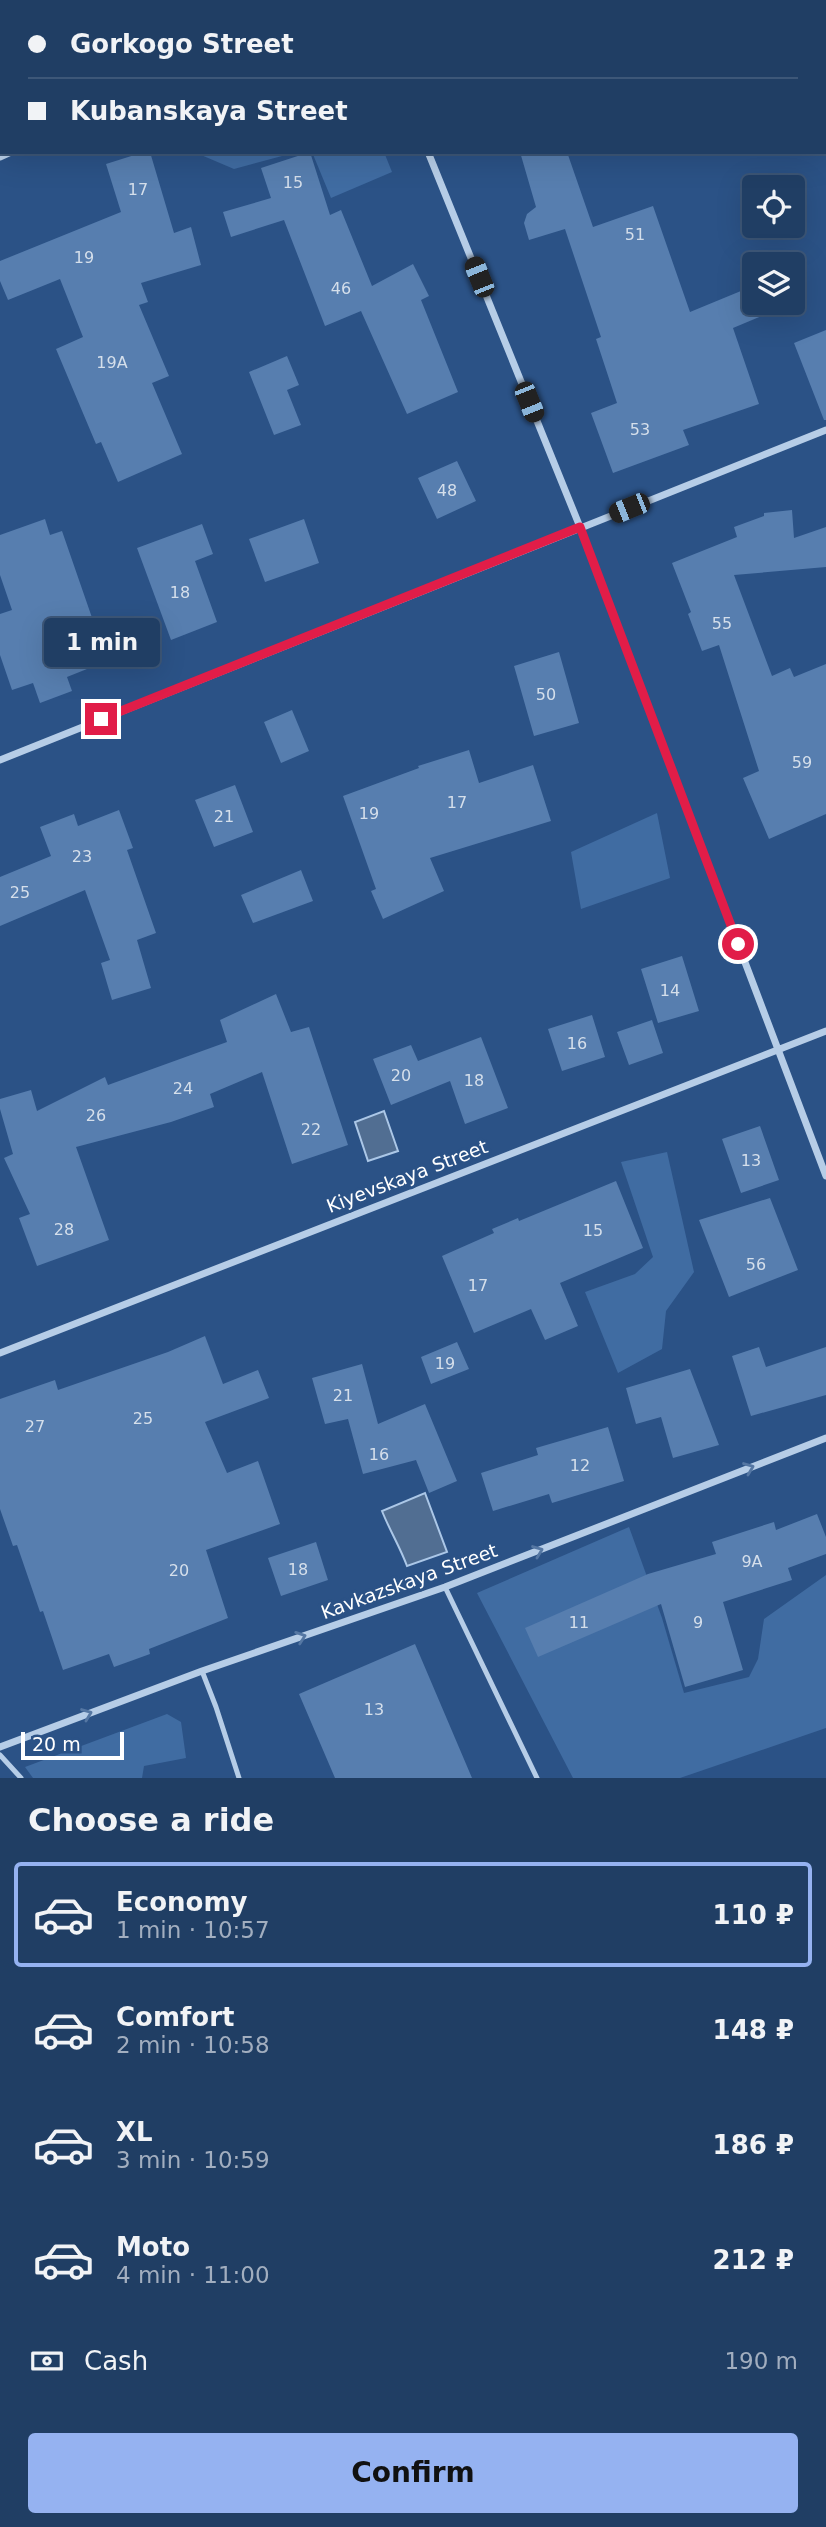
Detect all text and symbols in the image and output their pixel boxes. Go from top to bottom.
text: Gorkogo Street [70,29,294,59]
text: Kubanskaya Street [70,96,348,126]
house number: 15 [283,173,303,192]
map controls [742,175,805,315]
button: locate [742,175,805,238]
house number: 17 [128,180,148,199]
house number: 51 [625,225,645,244]
house number: 19 [74,248,94,267]
button: layers [742,252,805,315]
car [462,254,497,300]
house number: 46 [331,279,351,298]
house number: 19А [96,353,128,372]
car [512,379,547,425]
house number: 53 [630,420,650,439]
house number: 48 [437,481,457,500]
car [606,490,653,526]
house number: 18 [170,583,190,602]
house number: 55 [712,614,732,633]
callout: 1 min [43,618,159,666]
text: 1 min [66,629,138,655]
house number: 50 [536,685,556,704]
route end [85,703,117,735]
house number: 59 [792,753,812,772]
house number: 17 [447,793,467,812]
house number: 19 [359,804,379,823]
house number: 21 [214,807,234,826]
house number: 23 [72,847,92,866]
house number: 25 [10,883,30,902]
route start [722,928,754,960]
house number: 14 [660,981,680,1000]
house number: 16 [567,1034,587,1053]
house number: 20 [391,1066,411,1085]
house number: 18 [464,1071,484,1090]
house number: 24 [173,1079,193,1098]
house number: 26 [86,1106,106,1125]
house number: 22 [301,1120,321,1139]
street label: Kiyevskaya Street [323,1135,491,1217]
house number: 13 [741,1151,761,1170]
house number: 28 [54,1220,74,1239]
house number: 15 [583,1221,603,1240]
house number: 56 [746,1255,766,1274]
house number: 17 [468,1276,488,1295]
house number: 19 [435,1354,455,1373]
house number: 21 [333,1386,353,1405]
house number: 25 [133,1409,153,1428]
house number: 27 [25,1417,45,1436]
house number: 16 [369,1445,389,1464]
house number: 12 [570,1456,590,1475]
one-way arrow [743,1462,755,1476]
street label: Kavkazskaya Street [318,1539,500,1623]
one-way arrow [531,1545,543,1559]
house number: 9А [741,1552,763,1571]
house number: 18 [288,1560,308,1579]
house number: 20 [169,1561,189,1580]
house number: 11 [569,1613,589,1632]
house number: 9 [693,1613,703,1632]
one-way arrow [294,1631,306,1645]
house number: 13 [364,1700,384,1719]
one-way arrow [80,1709,92,1723]
scale bar [21,1729,124,1761]
text: 20 m [32,1733,81,1755]
text: Choose a ride [28,1801,274,1839]
icon: car [32,1883,95,1946]
text: Economy [116,1887,247,1917]
text: 110 ₽ [713,1900,794,1930]
text: 1 min · 10:57 [116,1917,270,1943]
icon: car [32,1998,95,2061]
text: Comfort [116,2002,234,2032]
text: 148 ₽ [713,2015,794,2045]
text: 2 min · 10:58 [116,2032,270,2058]
icon: car [32,2113,95,2176]
text: XL [116,2117,153,2147]
text: 186 ₽ [713,2130,794,2160]
text: 3 min · 10:59 [116,2147,270,2173]
icon: car [32,2228,95,2291]
text: Moto [116,2232,190,2262]
text: 212 ₽ [713,2245,794,2275]
text: 4 min · 11:00 [116,2262,270,2288]
icon: cash [28,2342,66,2380]
text: Cash [84,2346,148,2376]
text: 190 m [724,2348,798,2374]
button: Confirm [28,2433,798,2513]

